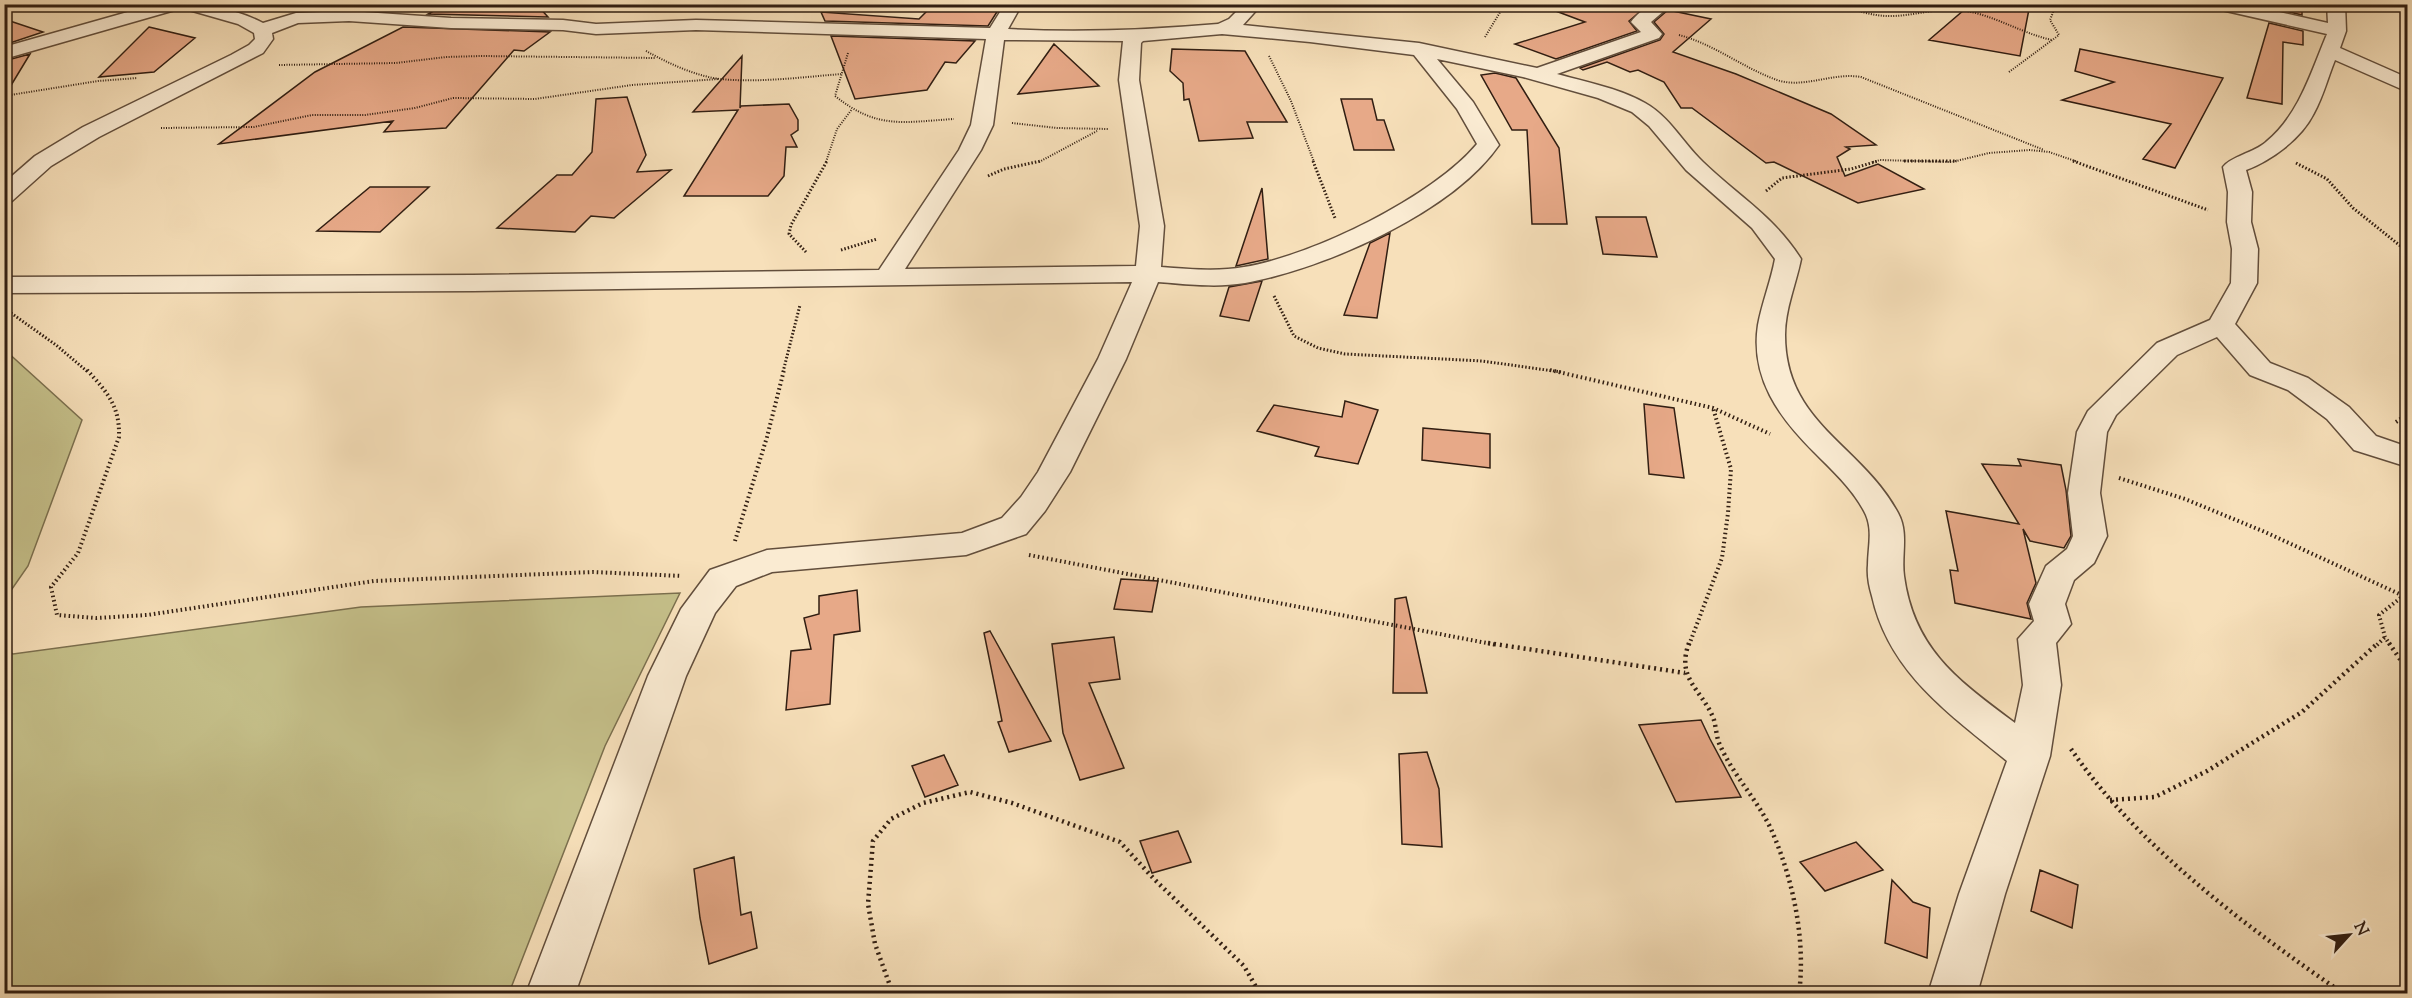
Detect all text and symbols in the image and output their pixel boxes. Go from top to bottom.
north arrow [2319,905,2379,965]
text: N [2347,918,2373,940]

